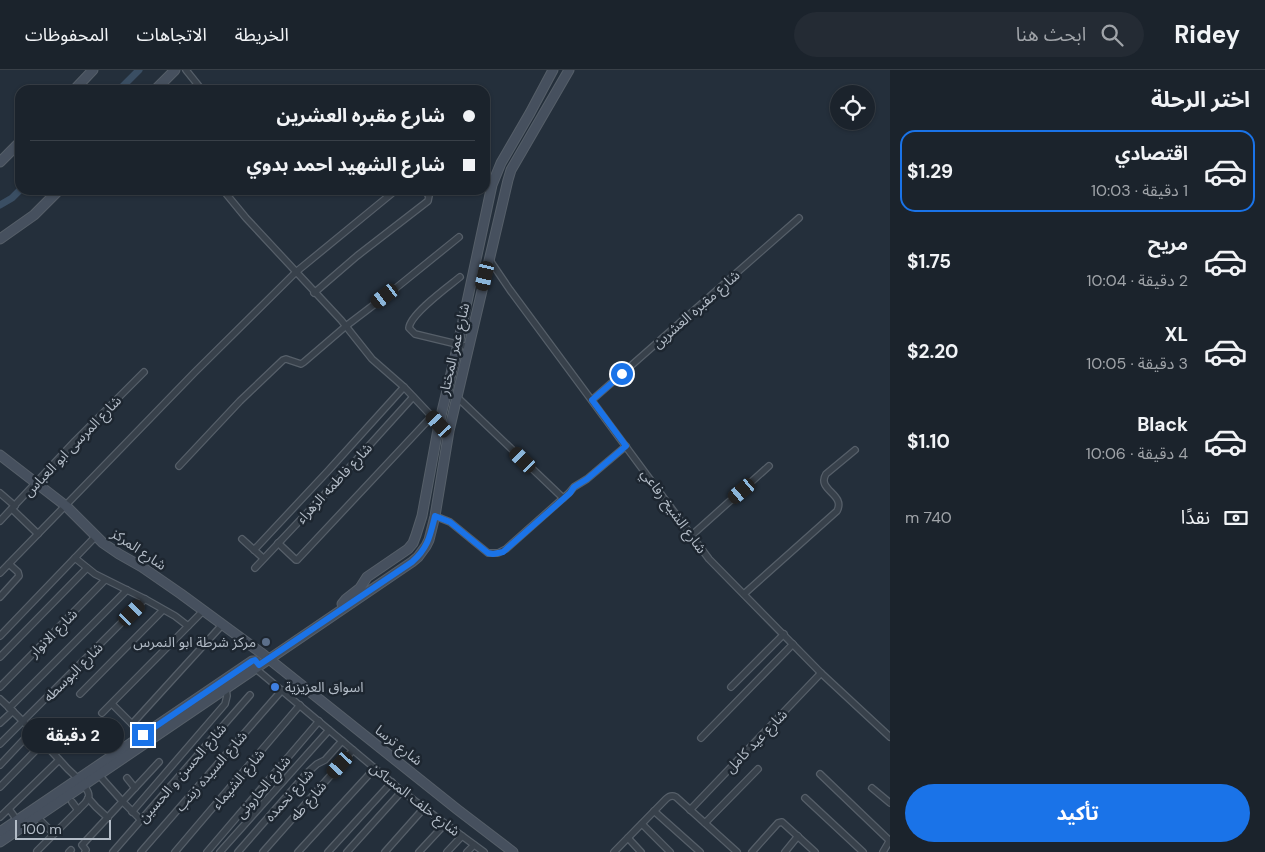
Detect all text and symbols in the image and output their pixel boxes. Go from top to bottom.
search box [794,12,1144,57]
text: Ridey [1174,19,1240,50]
icon: search [1098,21,1126,49]
text: ابحث هنا [1016,22,1086,47]
text: المحفوظات [25,23,109,47]
text: الاتجاهات [137,23,207,47]
text: الخريطة [235,23,289,47]
map controls [830,85,875,130]
button: locate [830,85,875,130]
text: اختر الرحلة [1151,85,1250,114]
text: شارع مقبره العشرين [277,103,445,128]
text: اقتصادي [1115,141,1188,166]
icon: car [1203,149,1248,194]
text: شارع الشهيد احمد بدوي [247,152,445,177]
text: $1.29 [907,159,953,184]
text: 1 دقيقة · 10:03 [1091,180,1188,201]
text: مريح [1148,231,1188,256]
icon: car [1203,239,1248,284]
text: $1.75 [907,249,951,274]
car [474,260,495,292]
street label: شارع مقبره العشرين [649,266,745,353]
text: 2 دقيقة · 10:04 [1087,270,1188,291]
car [368,281,401,311]
street label: شارع عمر المختار [434,301,475,398]
text: XL [1165,322,1188,347]
icon: car [1203,329,1248,374]
text: $2.20 [907,339,959,364]
text: 3 دقيقة · 10:05 [1086,353,1188,374]
route start [611,363,633,385]
street label: شارع المرسى ابو العباس [19,392,126,502]
car [423,408,454,440]
text: Black [1137,412,1188,437]
icon: car [1203,419,1248,464]
text: $1.10 [907,429,950,454]
street label: شارع فاطمه الزهراء [292,439,377,528]
text: 4 دقيقة · 10:06 [1086,443,1188,464]
car [506,444,539,476]
street label: شارع الشيخ رفاعي [635,465,711,558]
car [725,476,758,506]
icon: cash [1222,504,1250,532]
text: نقدًا [1181,505,1210,530]
text: 740 m [905,507,952,528]
street label: شارع المركز [106,524,170,576]
car [116,597,147,629]
street label: شارع الانوار [24,605,82,663]
place label: مركز شرطة ابو النمرس [133,633,256,651]
marker: مركز شرطة ابو النمرس [260,636,272,648]
street label: شارع البوسطه [39,638,108,707]
place label: اسواق العزيزية [285,678,364,696]
marker: اسواق العزيزية [269,681,281,693]
street label: شارع عيد كامل [721,705,792,778]
callout: 2 دقيقة [23,718,126,752]
street label: شارع الحسن و الحسين [134,720,232,828]
street label: شارع ترسا [370,721,426,771]
route end [132,724,154,746]
text: 2 دقيقة [46,725,100,746]
street label: شارع السيده زينب [171,727,252,816]
street label: شارع الشيماء [208,745,270,814]
car [324,749,355,781]
street label: شارع الحارونى [232,752,296,823]
street label: شارع خلف المساكن [365,758,464,841]
street label: شارع نحمده [261,765,319,826]
street label: شارع طه [286,777,332,826]
button: تأكيد [905,784,1250,842]
scale bar [15,817,111,840]
text: 100 m [22,820,62,838]

